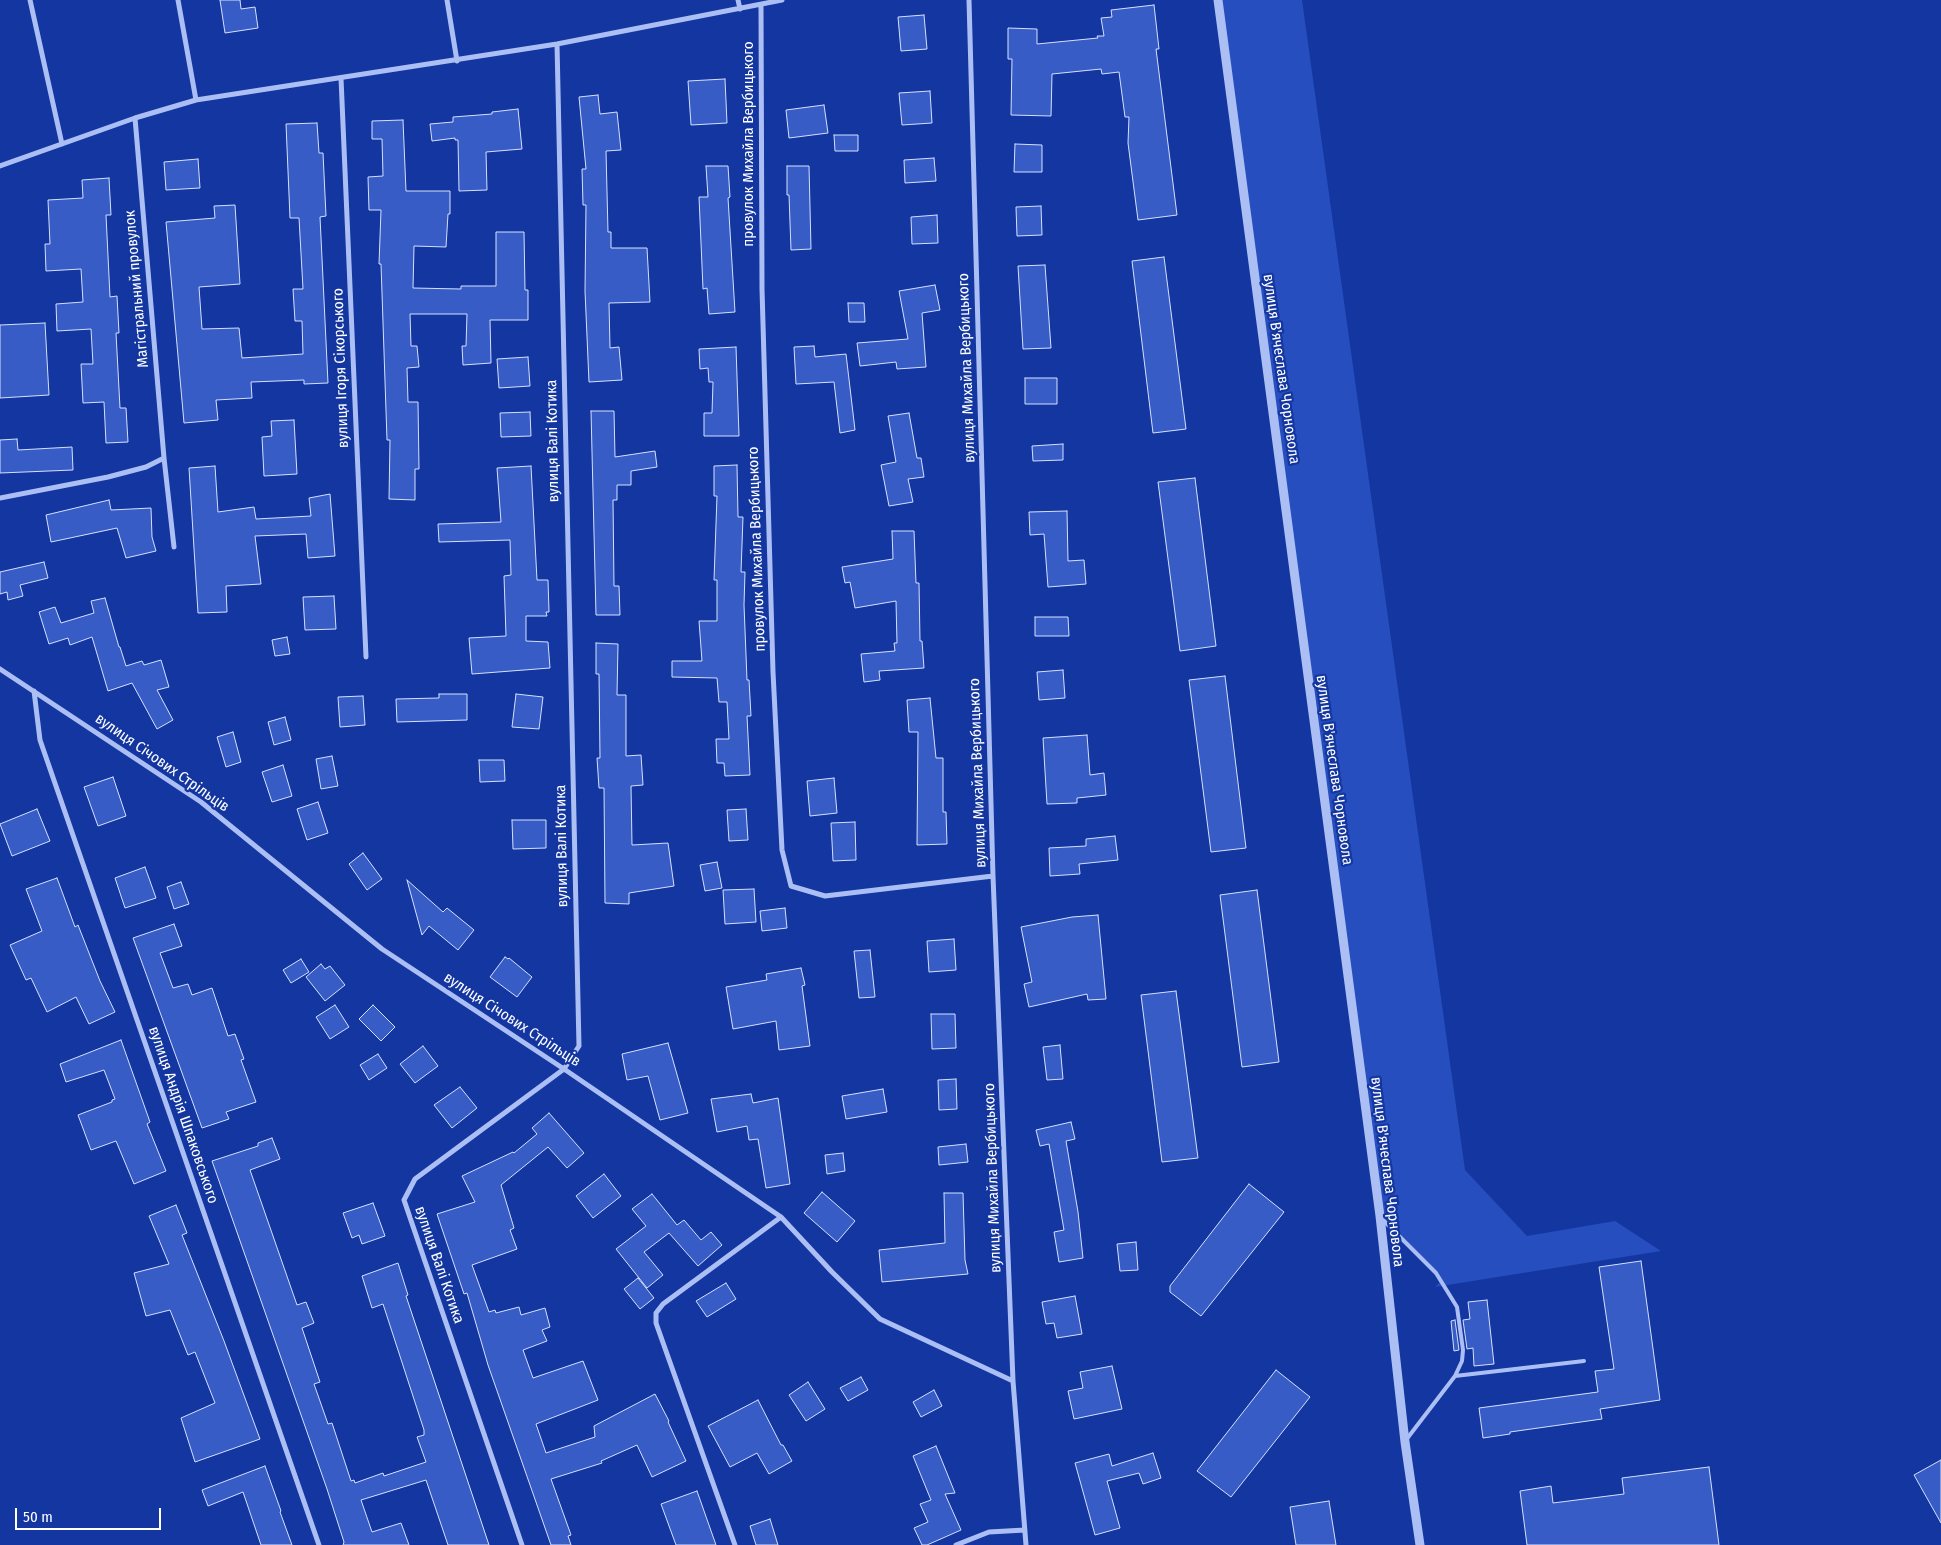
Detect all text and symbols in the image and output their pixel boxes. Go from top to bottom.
street label: провулок Михайла Вербицького [740,41,758,247]
street label: Магістральний провулок [121,210,153,368]
street label: вулиця Михайла Вербицького [955,273,979,463]
street label: вулиця В'ячеслава Чорновола [1259,273,1303,465]
street label: вулиця Ігоря Сікорського [329,288,353,448]
street label: вулиця Валі Котика [543,379,563,503]
street label: провулок Михайла Вербицького [744,446,770,652]
street label: вулиця В'ячеслава Чорновола [1312,674,1356,866]
street label: вулиця Михайла Вербицького [966,678,990,868]
street label: вулиця Січових Стрільців [91,710,233,816]
street label: вулиця Валі Котика [552,784,572,908]
street label: вулиця Січових Стрільців [440,969,584,1071]
street label: вулиця Андрія Шпаковського [144,1024,222,1206]
street label: вулиця В'ячеслава Чорновола [1366,1076,1408,1268]
street label: вулиця Михайла Вербицького [981,1083,1005,1273]
street label: вулиця Валі Котика [411,1204,467,1326]
scale bar [18,1498,164,1530]
text: 50 m [23,1508,53,1526]

